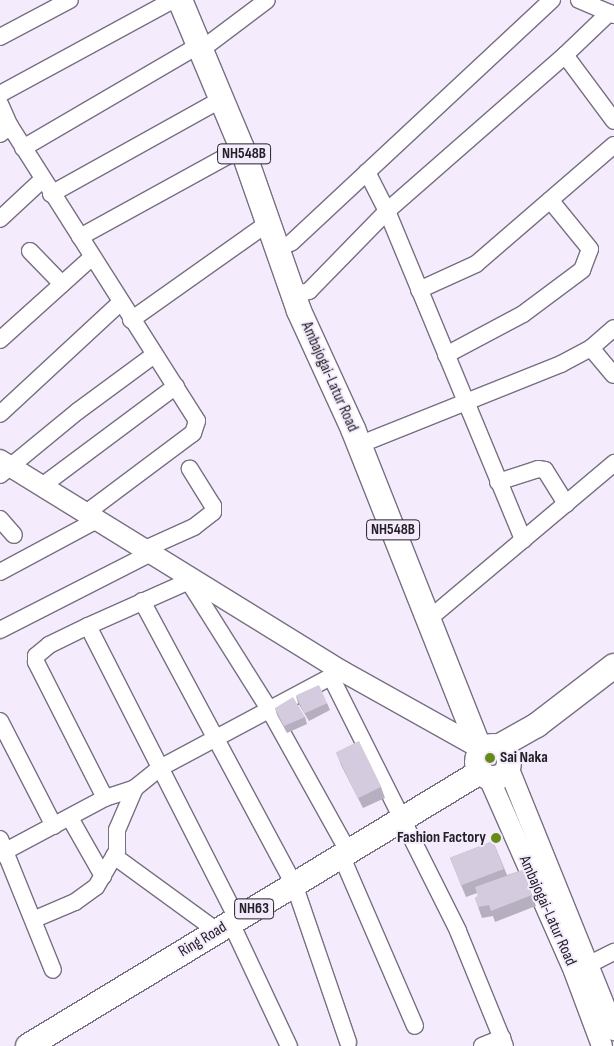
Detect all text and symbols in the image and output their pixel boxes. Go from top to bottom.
road number: NH548B [216,142,272,166]
street label: Ambajogai-Latur Road [296,319,362,435]
road number: NH548B [366,518,420,542]
place label: Sai Naka [500,748,548,768]
marker: Sai Naka [484,752,496,764]
place label: Fashion Factory [397,828,486,848]
marker: Fashion Factory [490,832,502,844]
street label: Ambajogai-Latur Road [514,853,580,969]
road number: NH63 [234,896,274,922]
street label: Ring Road [175,918,231,962]

